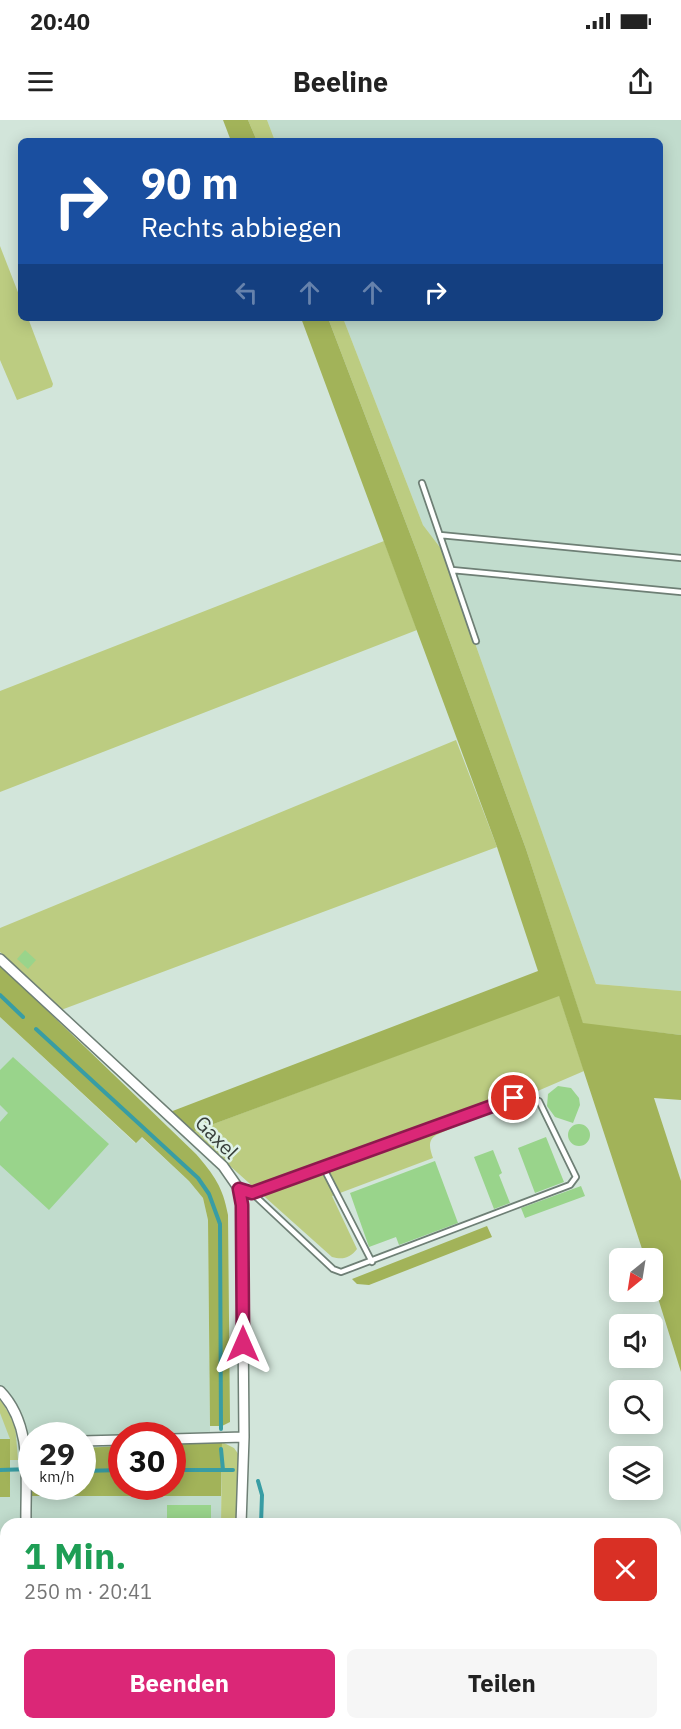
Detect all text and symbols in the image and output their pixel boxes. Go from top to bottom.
text: 20:40 [30,7,90,36]
text: Beeline [293,64,388,99]
icon: menu [24,65,57,98]
icon: share [624,65,657,98]
text: 90 m [141,156,239,211]
icon: right [42,162,120,240]
text: Rechts abbiegen [141,209,342,244]
icon: left [230,276,263,309]
icon: ahead [293,276,326,309]
icon: ahead [356,276,389,309]
icon: right [419,276,452,309]
pin [488,1072,539,1123]
icon: arrive [497,1081,530,1114]
street label: Gaxel [189,1109,245,1165]
north arrow [609,1248,663,1302]
map controls [609,1248,663,1500]
position arrow [211,1312,275,1376]
button: sound [609,1314,663,1368]
button: search [609,1380,663,1434]
speed limit sign: 30 [108,1422,186,1500]
text: 29 [39,1434,75,1473]
button: layers [609,1446,663,1500]
text: km/h [39,1467,75,1486]
text: 1 Min. [24,1532,127,1579]
button: close [594,1538,657,1601]
text: 250 m · 20:41 [24,1578,152,1605]
button: Beenden [24,1649,335,1718]
button: Teilen [347,1649,657,1718]

